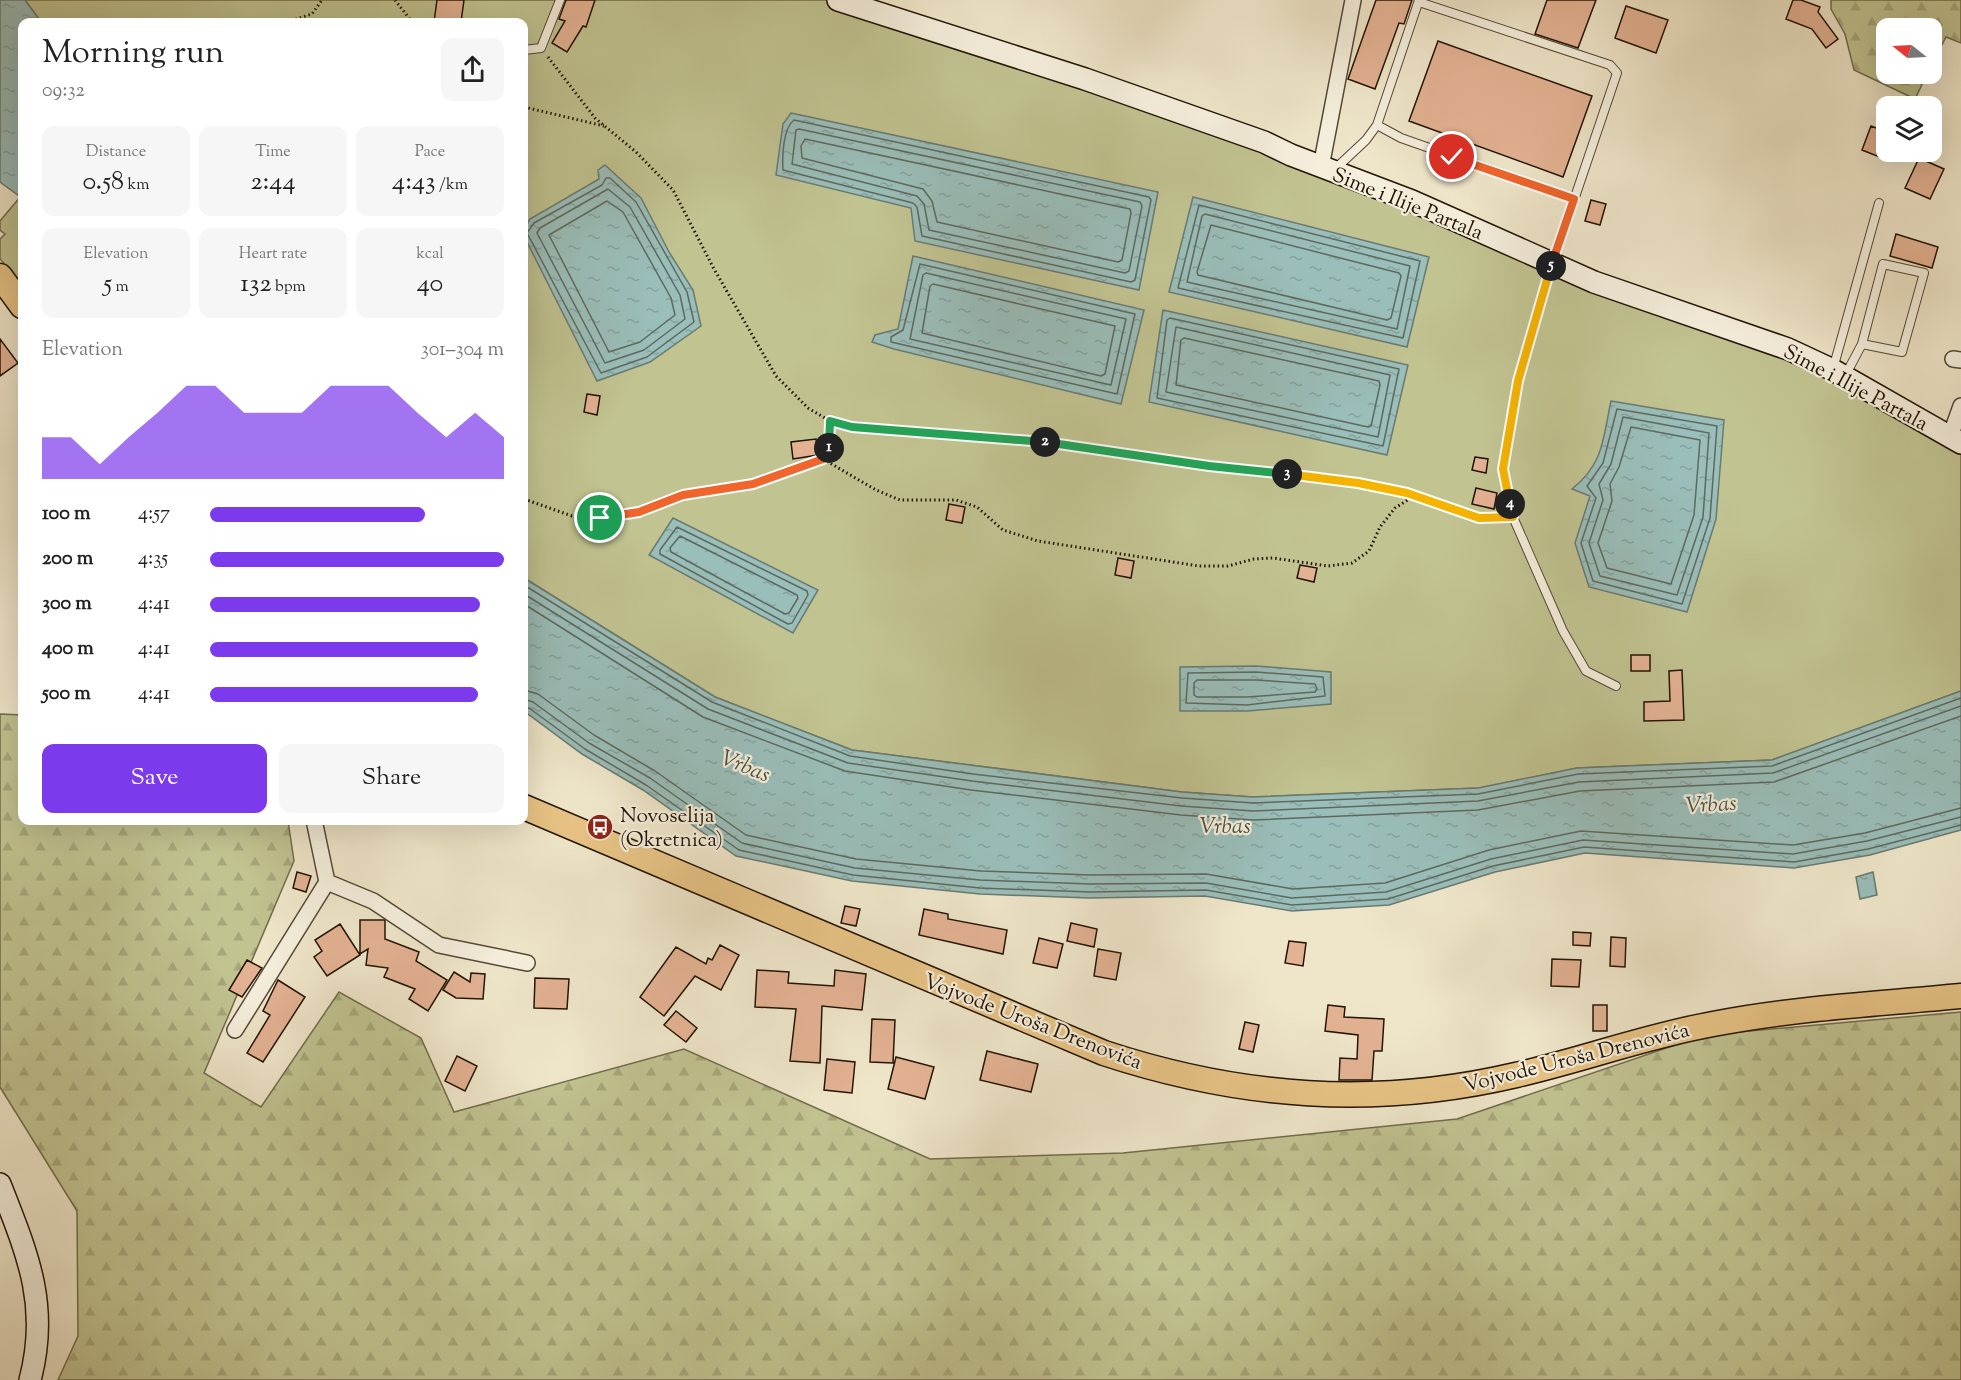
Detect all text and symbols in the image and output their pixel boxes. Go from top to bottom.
north arrow [1876,18,1942,84]
map controls [1876,18,1942,162]
text: Morning run [42,30,224,78]
button: share [441,38,504,101]
text: 09:32 [42,77,85,106]
button: layers [1876,96,1942,162]
pin [1426,131,1477,182]
icon: check [1435,140,1468,173]
text: Distance [86,141,146,164]
text: Time [255,141,291,164]
text: Pace [415,141,445,164]
street label: Sime i Ilije Partala [1327,161,1487,249]
text: 0.58 [83,164,124,201]
text: 2:44 [250,164,296,201]
text: 4:43 [392,164,436,201]
text: km [124,174,149,197]
text: /km [436,174,468,197]
text: Elevation [84,243,148,266]
text: Heart rate [239,243,307,266]
text: kcal [416,243,444,266]
pin: 5 [1536,251,1566,281]
text: 5 [1548,254,1554,277]
text: 5 [103,266,112,303]
text: 132 [240,266,272,303]
text: 40 [417,266,443,303]
text: m [112,276,129,299]
text: bpm [272,276,306,299]
text: Elevation [42,336,123,365]
text: 301–304 m [421,336,504,365]
street label: Sime i Ilije Partala [1777,338,1933,440]
pin: 2 [1030,427,1060,457]
text: 2 [1041,430,1049,453]
pin: 1 [814,433,844,463]
text: 1 [826,436,832,459]
pin: 3 [1272,459,1302,489]
text: 3 [1284,462,1290,485]
pin: 4 [1495,489,1525,519]
pin [574,492,625,543]
text: 4 [1506,492,1514,515]
text: 100 m [42,500,91,529]
text: 4:57 [138,500,170,529]
icon: arrive [583,501,616,534]
text: 200 m [42,545,93,574]
text: 4:35 [138,545,168,574]
text: 300 m [42,590,92,619]
text: 4:41 [138,590,170,619]
text: 400 m [42,635,94,664]
text: 4:41 [138,635,170,664]
text: 500 m [42,680,91,709]
text: 4:41 [138,680,170,709]
water label: Vrbas [715,743,775,792]
button: Save [42,744,267,813]
button: Share [279,744,504,813]
water label: Vrbas [1685,789,1737,823]
place label: Novoselija (Okretnica) [620,802,723,856]
bus stop icon: Novoselija (Okretnica) [585,812,615,842]
water label: Vrbas [1200,812,1250,844]
street label: Vojvode Uroša Drenovića [919,967,1146,1079]
street label: Vojvode Uroša Drenovića [1460,1016,1693,1102]

